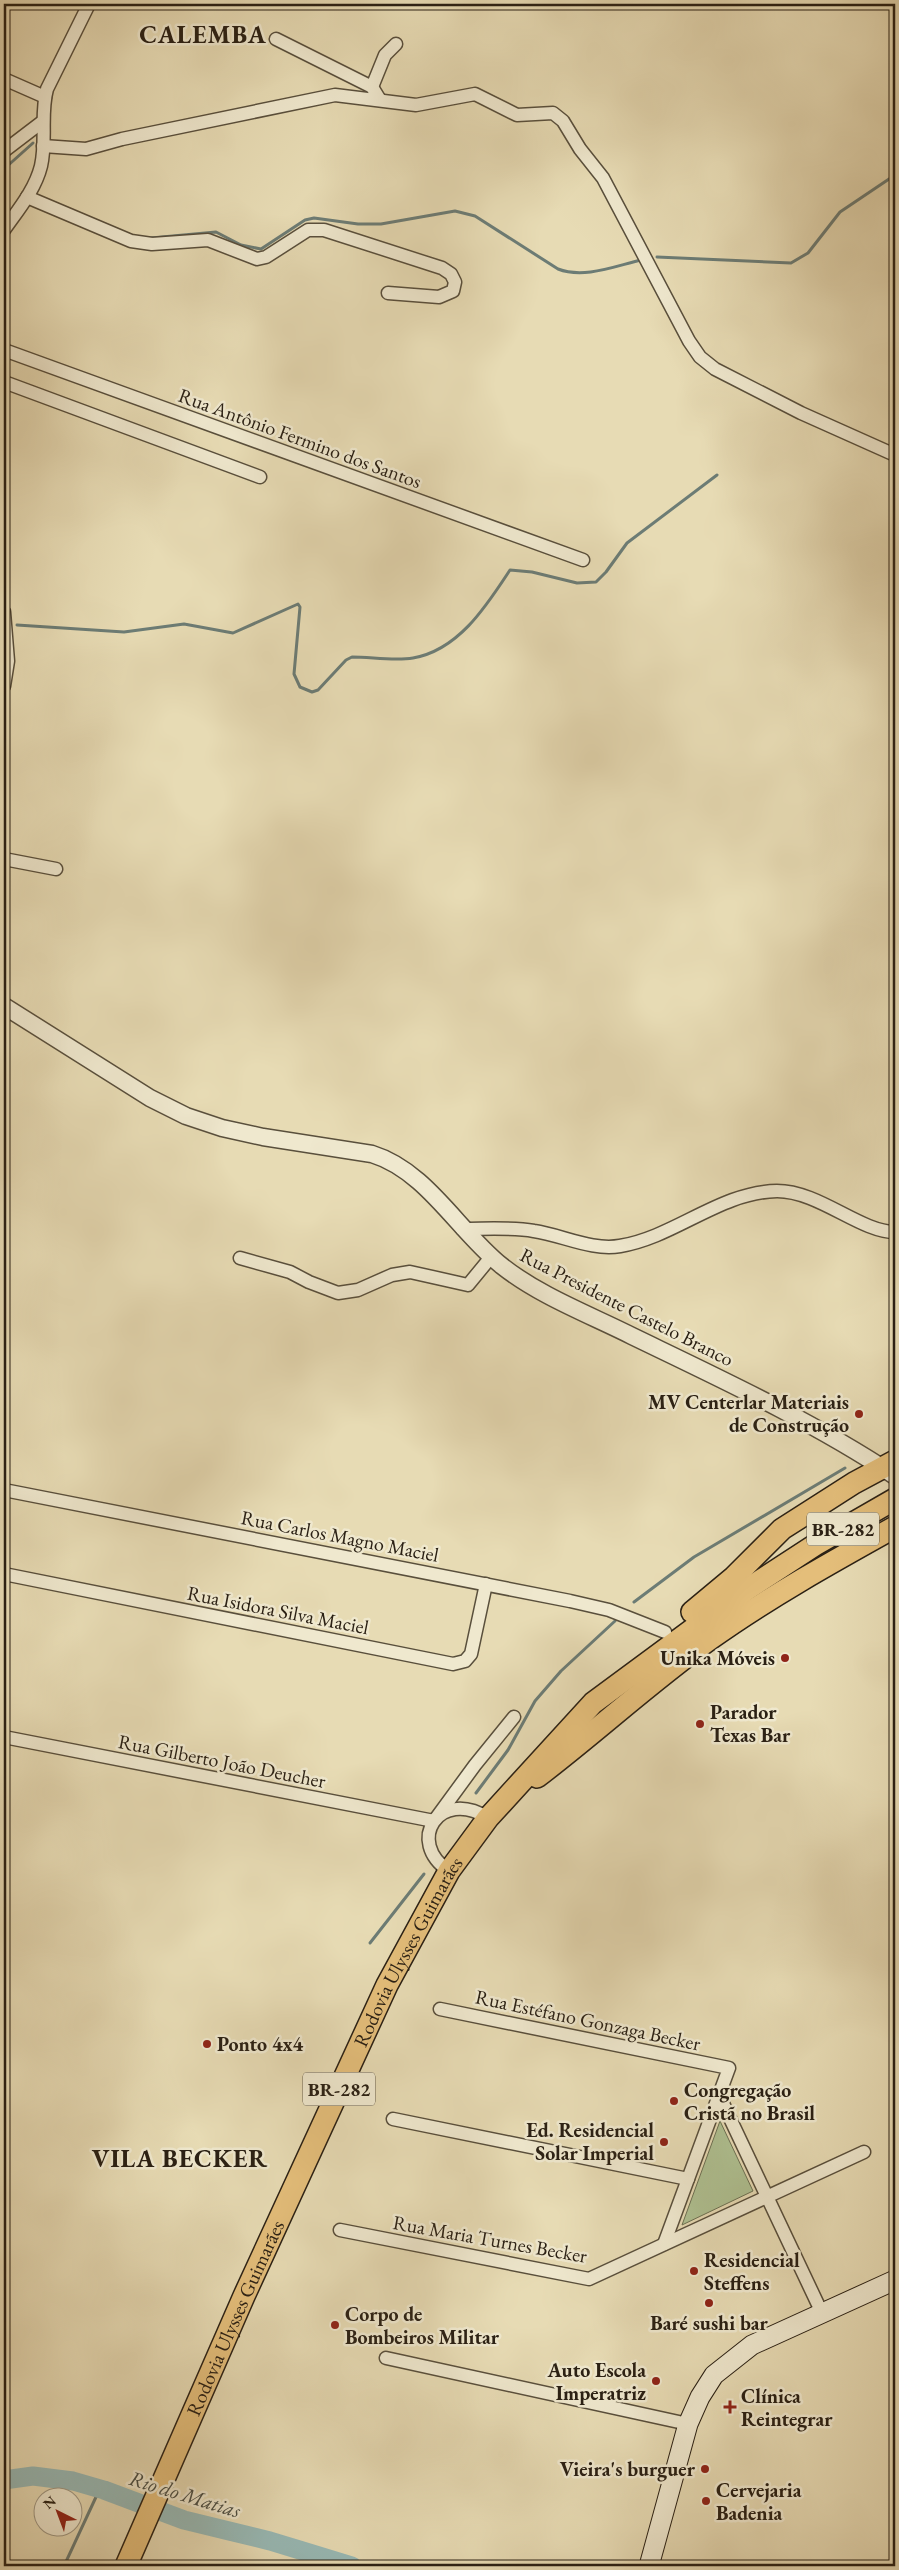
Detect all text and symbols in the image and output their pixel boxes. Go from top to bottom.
district label: CALEMBA [139,18,267,50]
street label: Rua Antônio Fermino dos Santos [175,382,425,494]
street label: Rua Presidente Castelo Branco [516,1242,738,1372]
place label: MV Centerlar Materiais de Construção [648,1389,849,1438]
marker: MV Centerlar Materiais de Construção [853,1408,865,1420]
street label: Rua Carlos Magno Maciel [239,1504,441,1568]
road number: BR-282 [807,1512,879,1546]
street label: Rua Isidora Silva Maciel [185,1580,371,1640]
place label: Unika Móveis [660,1645,775,1671]
marker: Unika Móveis [779,1652,791,1664]
place label: Parador Texas Bar [710,1699,791,1748]
marker: Parador Texas Bar [694,1718,706,1730]
street label: Rua Gilberto João Deucher [116,1728,328,1794]
street label: Rodovia Ulysses Guimarães [347,1851,468,2051]
street label: Rua Estéfano Gonzaga Becker [473,1983,703,2057]
place label: Ponto 4x4 [217,2031,304,2057]
marker: Ponto 4x4 [201,2038,213,2050]
road number: BR-282 [303,2072,375,2106]
place label: Congregação Cristã no Brasil [684,2077,815,2126]
marker: Congregação Cristã no Brasil [668,2095,680,2107]
place label: Ed. Residencial Solar Imperial [526,2117,654,2166]
marker: Ed. Residencial Solar Imperial [658,2136,670,2148]
district label: VILA BECKER [92,2142,268,2174]
street label: Rua Maria Turnes Becker [391,2209,589,2269]
street label: Rodovia Ulysses Guimarães [180,2216,290,2420]
place label: Residencial Steffens [704,2247,800,2296]
marker: Residencial Steffens [688,2265,700,2277]
marker: Baré sushi bar [703,2297,715,2309]
place label: Corpo de Bombeiros Militar [345,2301,500,2350]
place label: Baré sushi bar [650,2310,768,2336]
marker: Corpo de Bombeiros Militar [329,2319,341,2331]
place label: Auto Escola Imperatriz [546,2357,646,2406]
marker: Auto Escola Imperatriz [650,2375,662,2387]
place label: Clínica Reintegrar [741,2383,833,2432]
marker: Clínica Reintegrar [723,2400,737,2414]
place label: Vieira's burguer [560,2456,696,2482]
marker: Vieira's burguer [699,2463,711,2475]
water label: Rio do Matias [126,2464,244,2524]
place label: Cervejaria Badenia [716,2477,802,2526]
north arrow [32,2488,82,2538]
text: N [39,2491,60,2513]
marker: Cervejaria Badenia [700,2495,712,2507]

